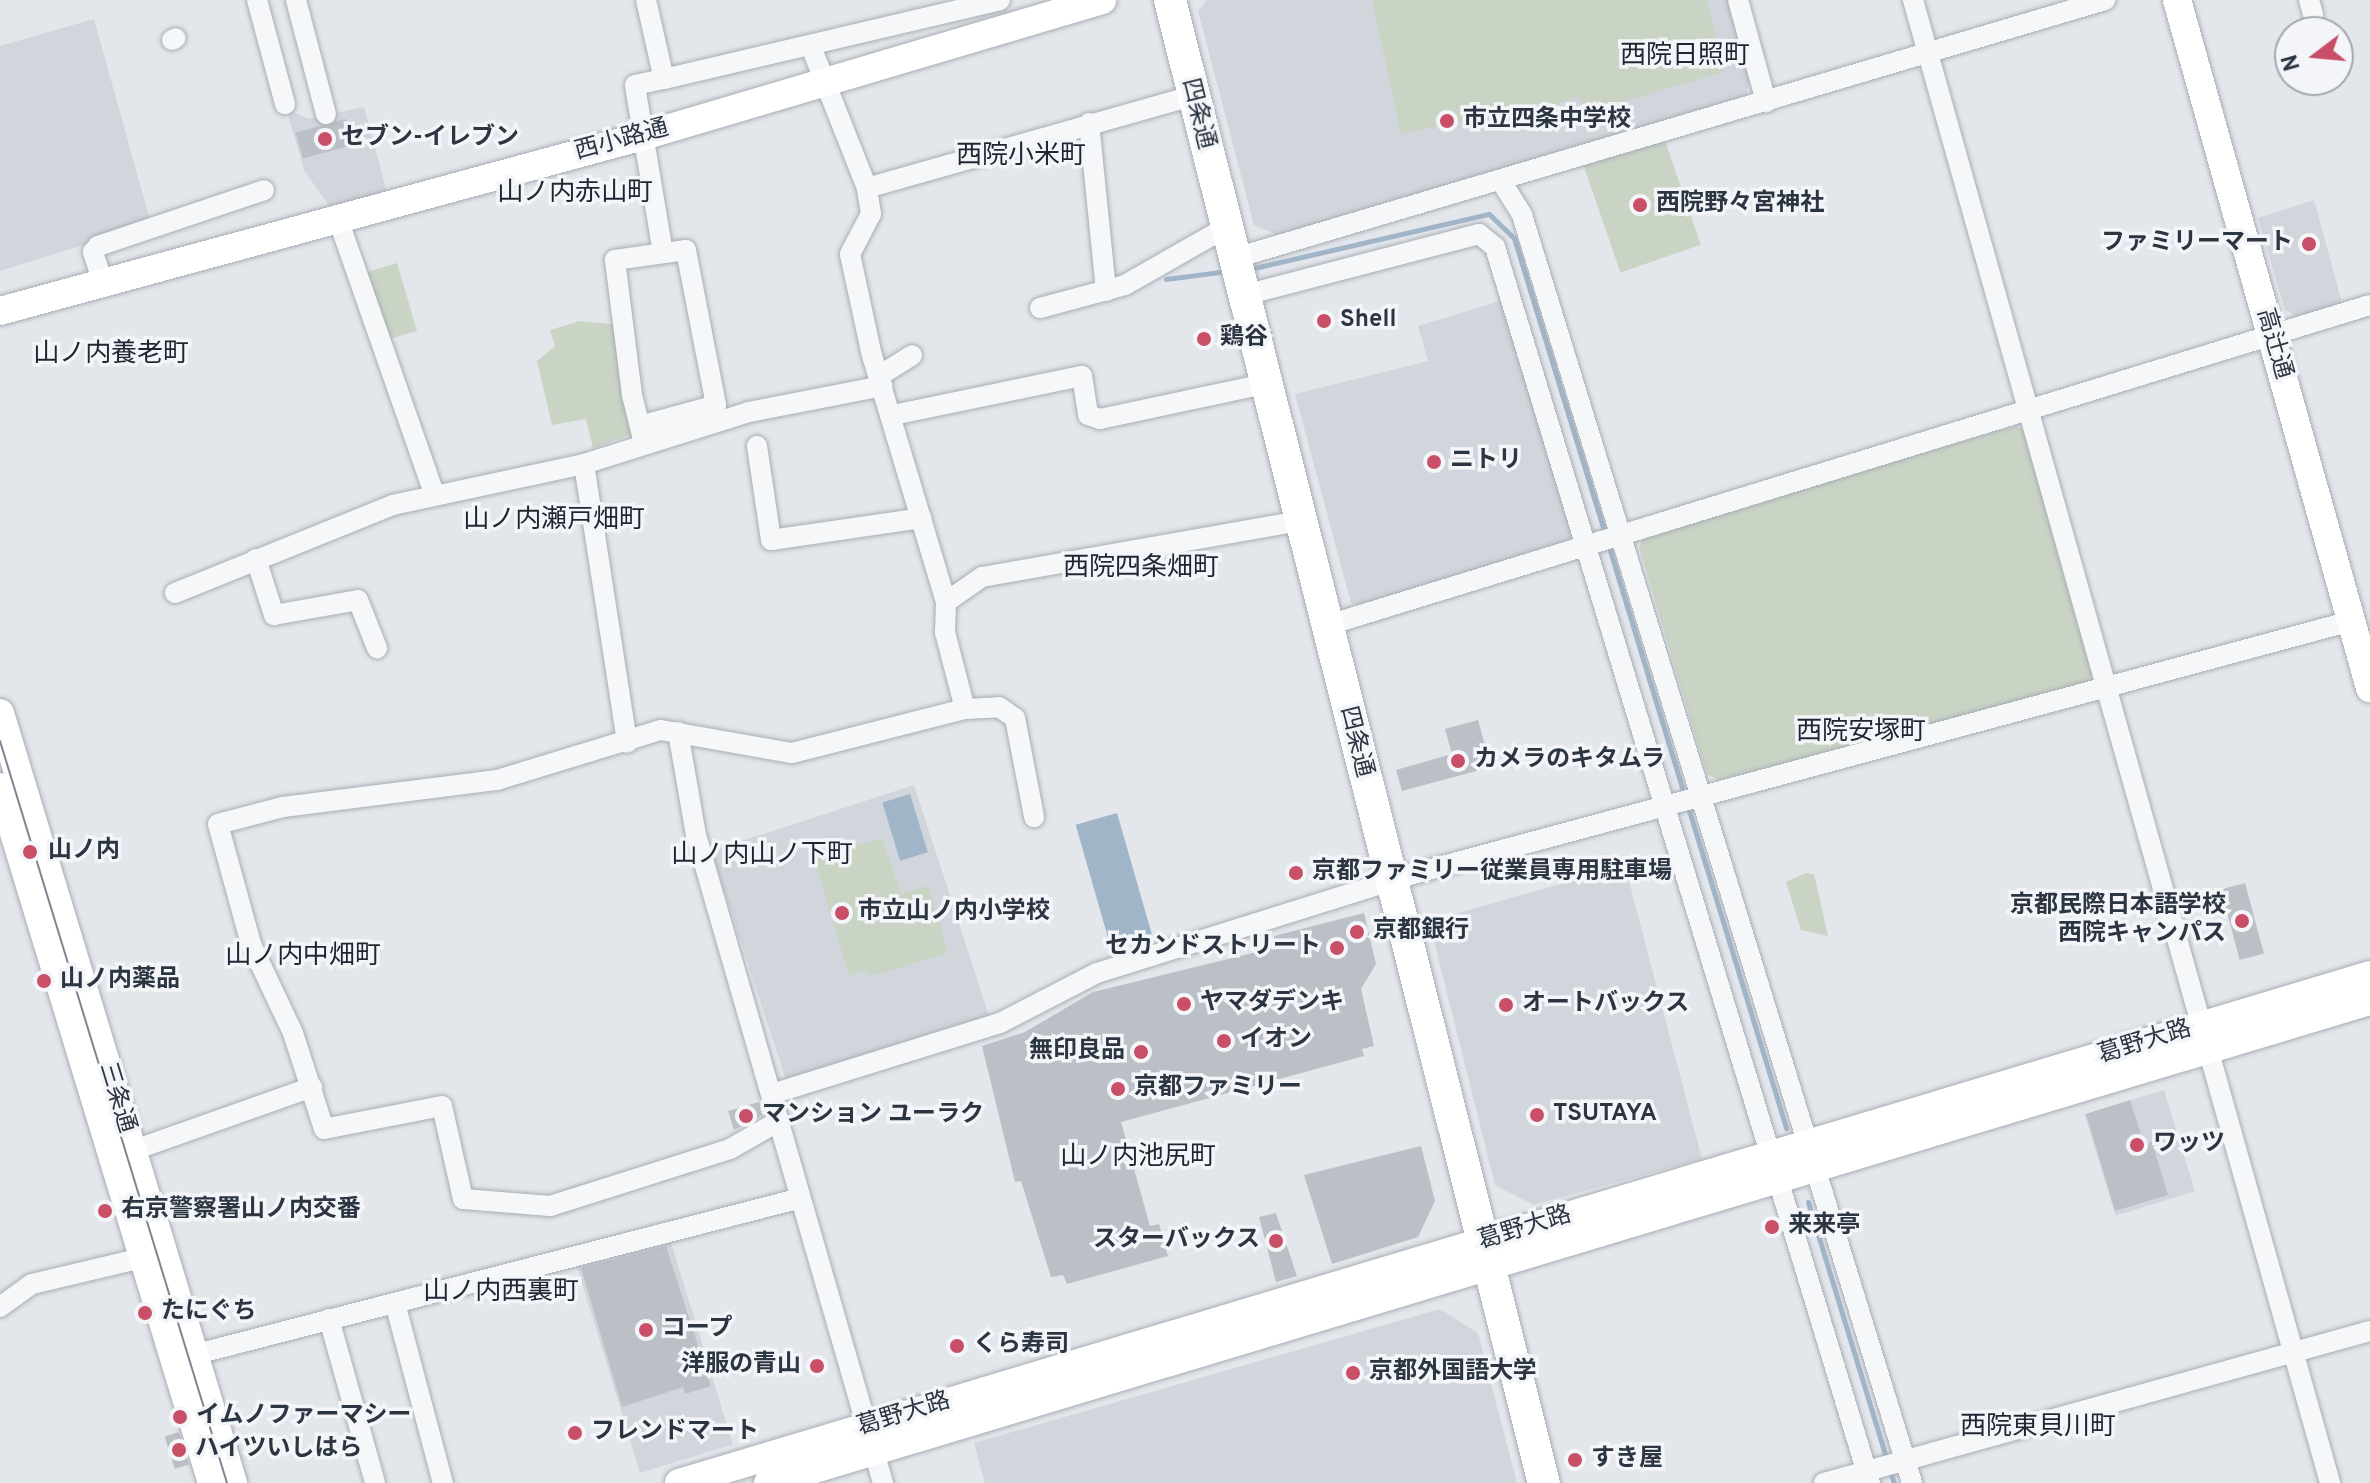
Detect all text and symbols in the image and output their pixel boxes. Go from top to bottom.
north arrow [2274,16,2354,96]
district label: 西院日照町 [1620,41,1750,73]
text: N [2277,51,2308,74]
street label: 四条通 [1174,76,1220,152]
place label: 市立四条中学校 [1463,107,1631,135]
marker: 市立四条中学校 [1438,112,1456,130]
street label: 西小路通 [572,115,672,167]
place label: セブン-イレブン [341,125,519,153]
marker: セブン-イレブン [316,130,334,148]
district label: 西院小米町 [956,141,1086,173]
district label: 山ノ内赤山町 [497,178,653,210]
place label: 西院野々宮神社 [1656,191,1824,219]
marker: 西院野々宮神社 [1631,196,1649,214]
place label: ファミリーマート [2101,230,2293,258]
marker: ファミリーマート [2300,235,2318,253]
street label: 高辻通 [2249,305,2297,383]
place label: Shell [1340,307,1396,335]
marker: Shell [1315,312,1333,330]
place label: 鶏谷 [1220,325,1268,353]
marker: 鶏谷 [1195,330,1213,348]
district label: 山ノ内養老町 [33,339,189,371]
place label: ニトリ [1450,448,1522,476]
marker: ニトリ [1425,453,1443,471]
district label: 山ノ内瀬戸畑町 [463,505,645,537]
district label: 西院四条畑町 [1063,553,1219,585]
street label: 四条通 [1332,704,1378,780]
district label: 西院安塚町 [1796,717,1926,749]
place label: カメラのキタムラ [1474,747,1666,775]
marker: カメラのキタムラ [1449,752,1467,770]
place label: 山ノ内 [48,838,120,866]
district label: 山ノ内山ノ下町 [671,840,853,872]
marker: 山ノ内 [19,841,41,863]
place label: 京都ファミリー従業員専用駐車場 [1312,859,1672,887]
marker: 京都ファミリー従業員専用駐車場 [1287,864,1305,882]
place label: 京都民際日本語学校 西院キャンパス [2010,893,2226,949]
place label: 市立山ノ内小学校 [858,899,1050,927]
marker: 市立山ノ内小学校 [833,904,851,922]
marker: 京都民際日本語学校 西院キャンパス [2233,912,2251,930]
place label: 京都銀行 [1373,918,1469,946]
marker: 京都銀行 [1348,923,1366,941]
place label: セカンドストリート [1105,934,1321,962]
marker: セカンドストリート [1328,939,1346,957]
district label: 山ノ内中畑町 [225,941,381,973]
place label: 山ノ内薬品 [60,967,180,995]
marker: 山ノ内薬品 [35,972,53,990]
place label: ヤマダデンキ [1200,990,1344,1018]
place label: オートバックス [1522,991,1690,1019]
marker: ヤマダデンキ [1175,995,1193,1013]
marker: オートバックス [1497,996,1515,1014]
street label: 葛野大路 [2095,1015,2195,1071]
place label: イオン [1240,1027,1312,1055]
marker: イオン [1215,1032,1233,1050]
place label: 無印良品 [1029,1038,1125,1066]
marker: 無印良品 [1132,1043,1150,1061]
street label: 三条通 [92,1059,140,1137]
place label: 京都ファミリー [1134,1075,1302,1103]
marker: 京都ファミリー [1109,1080,1127,1098]
place label: TSUTAYA [1553,1101,1657,1129]
place label: マンション ユーラク [762,1102,984,1130]
marker: TSUTAYA [1528,1106,1546,1124]
marker: マンション ユーラク [737,1107,755,1125]
place label: ワッツ [2153,1131,2225,1159]
marker: ワッツ [2128,1136,2146,1154]
district label: 山ノ内池尻町 [1060,1142,1216,1174]
place label: 右京警察署山ノ内交番 [121,1197,361,1225]
street label: 葛野大路 [1475,1201,1575,1257]
marker: 右京警察署山ノ内交番 [96,1202,114,1220]
place label: 来来亭 [1788,1213,1860,1241]
marker: 来来亭 [1763,1218,1781,1236]
place label: スターバックス [1092,1227,1260,1255]
marker: スターバックス [1267,1232,1285,1250]
district label: 山ノ内西裏町 [423,1277,579,1309]
place label: たにぐち [161,1299,257,1327]
marker: たにぐち [136,1304,154,1322]
place label: コープ [662,1316,734,1344]
marker: コープ [637,1321,655,1339]
place label: くら寿司 [973,1332,1069,1360]
marker: くら寿司 [948,1337,966,1355]
place label: 洋服の青山 [681,1352,801,1380]
marker: 洋服の青山 [808,1357,826,1375]
place label: 京都外国語大学 [1369,1359,1537,1387]
marker: 京都外国語大学 [1344,1364,1362,1382]
street label: 葛野大路 [854,1387,954,1443]
place label: イムノファーマシー [196,1403,412,1431]
marker: イムノファーマシー [171,1408,189,1426]
district label: 西院東貝川町 [1960,1412,2116,1444]
place label: フレンドマート [591,1419,759,1447]
marker: フレンドマート [566,1424,584,1442]
place label: ハイツいしはら [195,1436,363,1464]
marker: ハイツいしはら [170,1441,188,1459]
place label: すき屋 [1591,1446,1663,1474]
marker: すき屋 [1566,1451,1584,1469]

